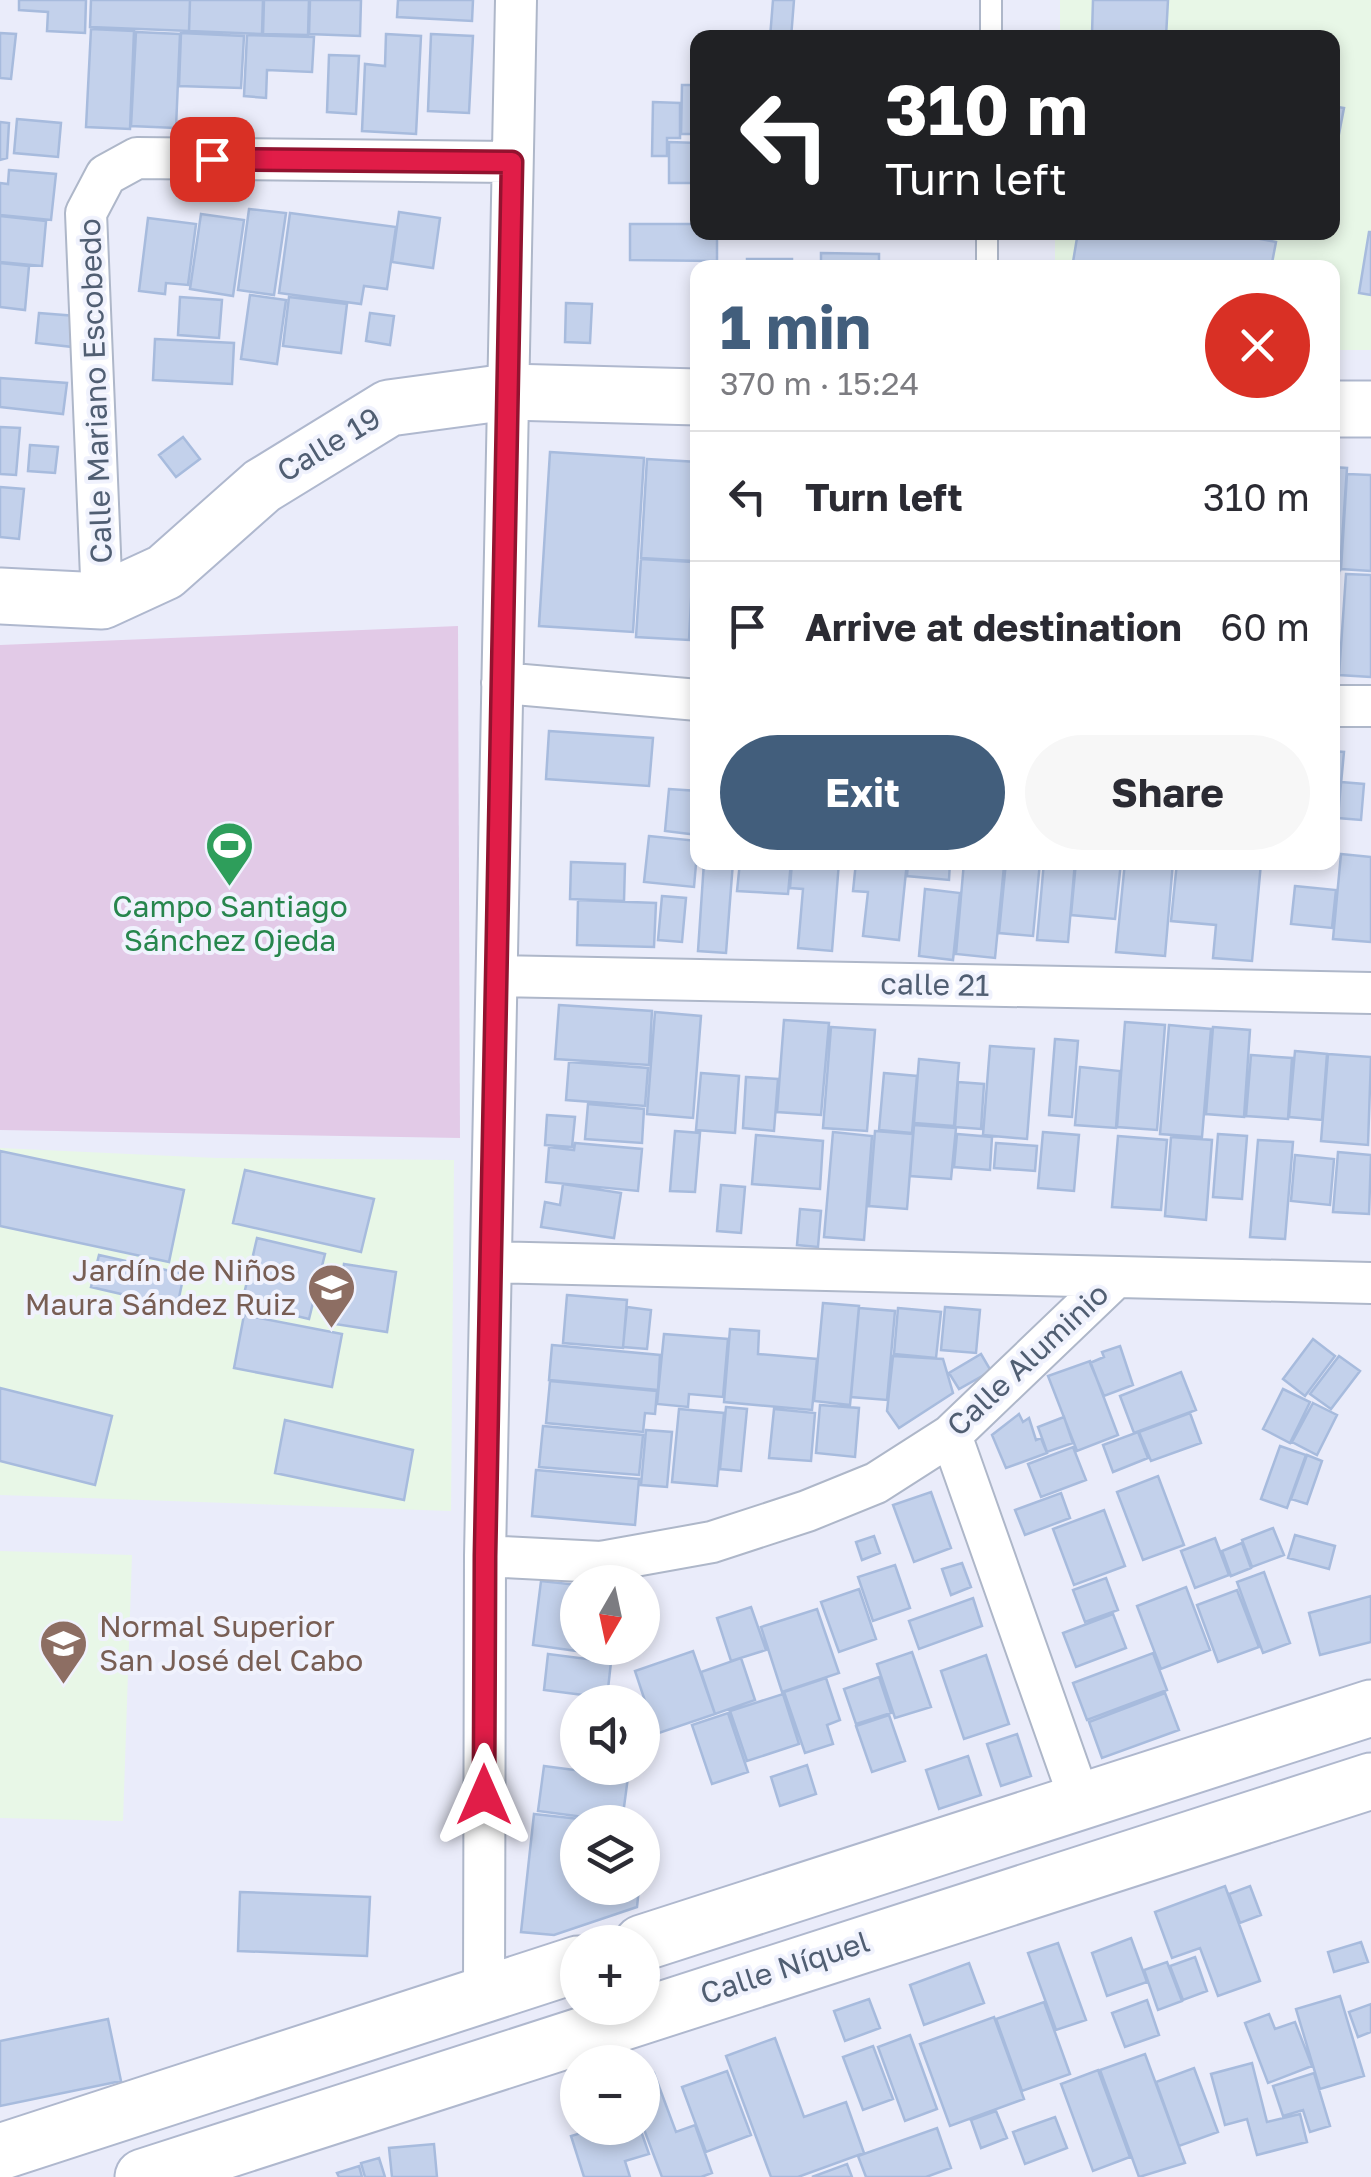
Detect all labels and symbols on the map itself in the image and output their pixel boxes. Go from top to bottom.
pin [170,117,255,202]
street label: Calle Mariano Escobedo [71,218,119,564]
street label: Calle 19 [270,399,387,489]
sports icon: Campo Santiago Sánchez Ojeda [204,820,256,888]
place label: Campo Santiago Sánchez Ojeda [112,888,348,958]
street label: calle 21 [880,965,990,1003]
place label: Jardín de Niños Maura Sández Ruiz [25,1252,296,1322]
school or university icon: Jardín de Niños Maura Sández Ruiz [305,1262,357,1330]
street label: Calle Aluminio [939,1275,1115,1443]
north arrow [560,1565,660,1665]
place label: Normal Superior San José del Cabo [99,1608,363,1678]
school or university icon: Normal Superior San José del Cabo [38,1618,90,1686]
position arrow [432,1743,536,1847]
street label: Calle Níquel [696,1923,874,2011]

